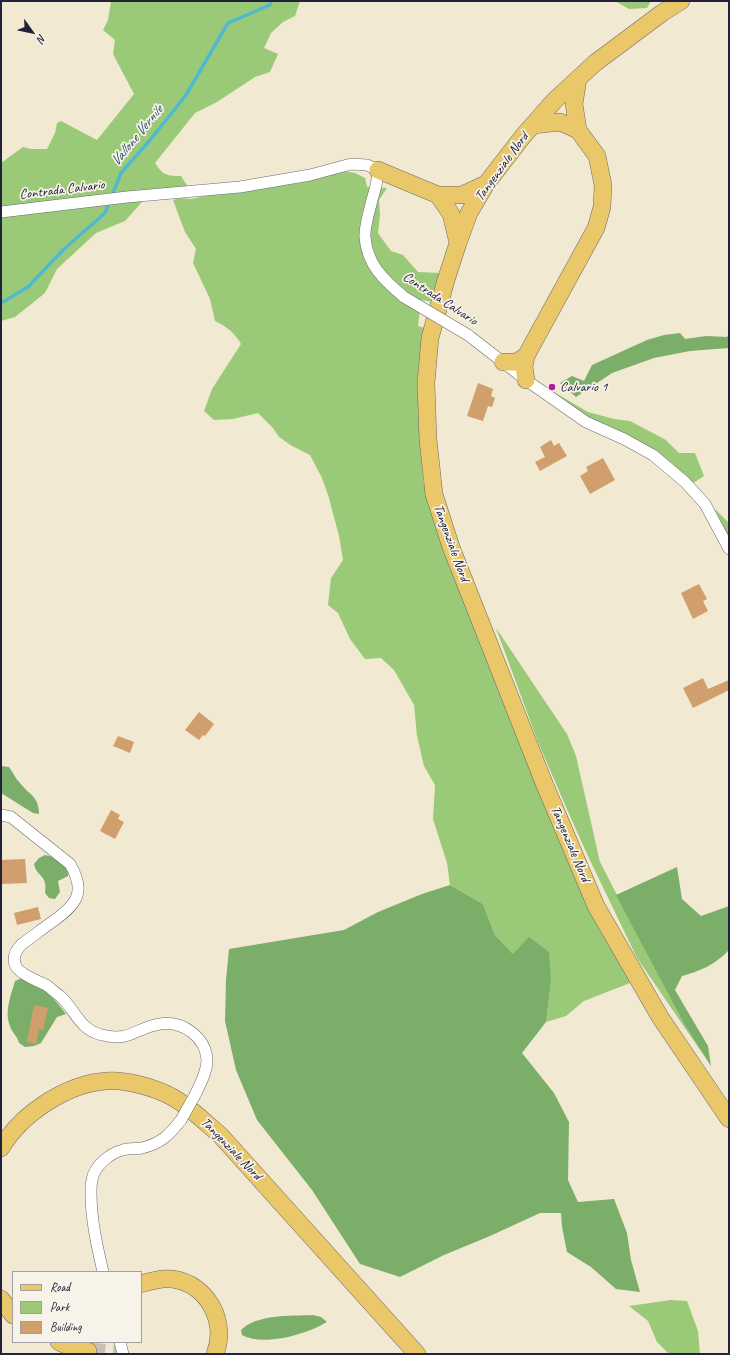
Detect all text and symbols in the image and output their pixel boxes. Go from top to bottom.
north arrow [12,12,52,52]
text: N [34,32,50,45]
water label: Vallone Vernile [107,102,167,170]
street label: Tangenziale Nord [471,129,533,205]
street label: Contrada Calvario [18,176,106,204]
street label: Contrada Calvario [399,269,481,329]
place label: Calvario 1 [560,379,608,395]
marker: Calvario 1 [547,382,557,392]
street label: Tangenziale Nord [429,502,473,584]
street label: Tangenziale Nord [546,804,594,884]
street label: Tangenziale Nord [197,1114,265,1184]
legend [12,1271,142,1343]
text: Road [50,1279,70,1295]
text: Park [50,1299,69,1315]
text: Building [50,1319,82,1335]

